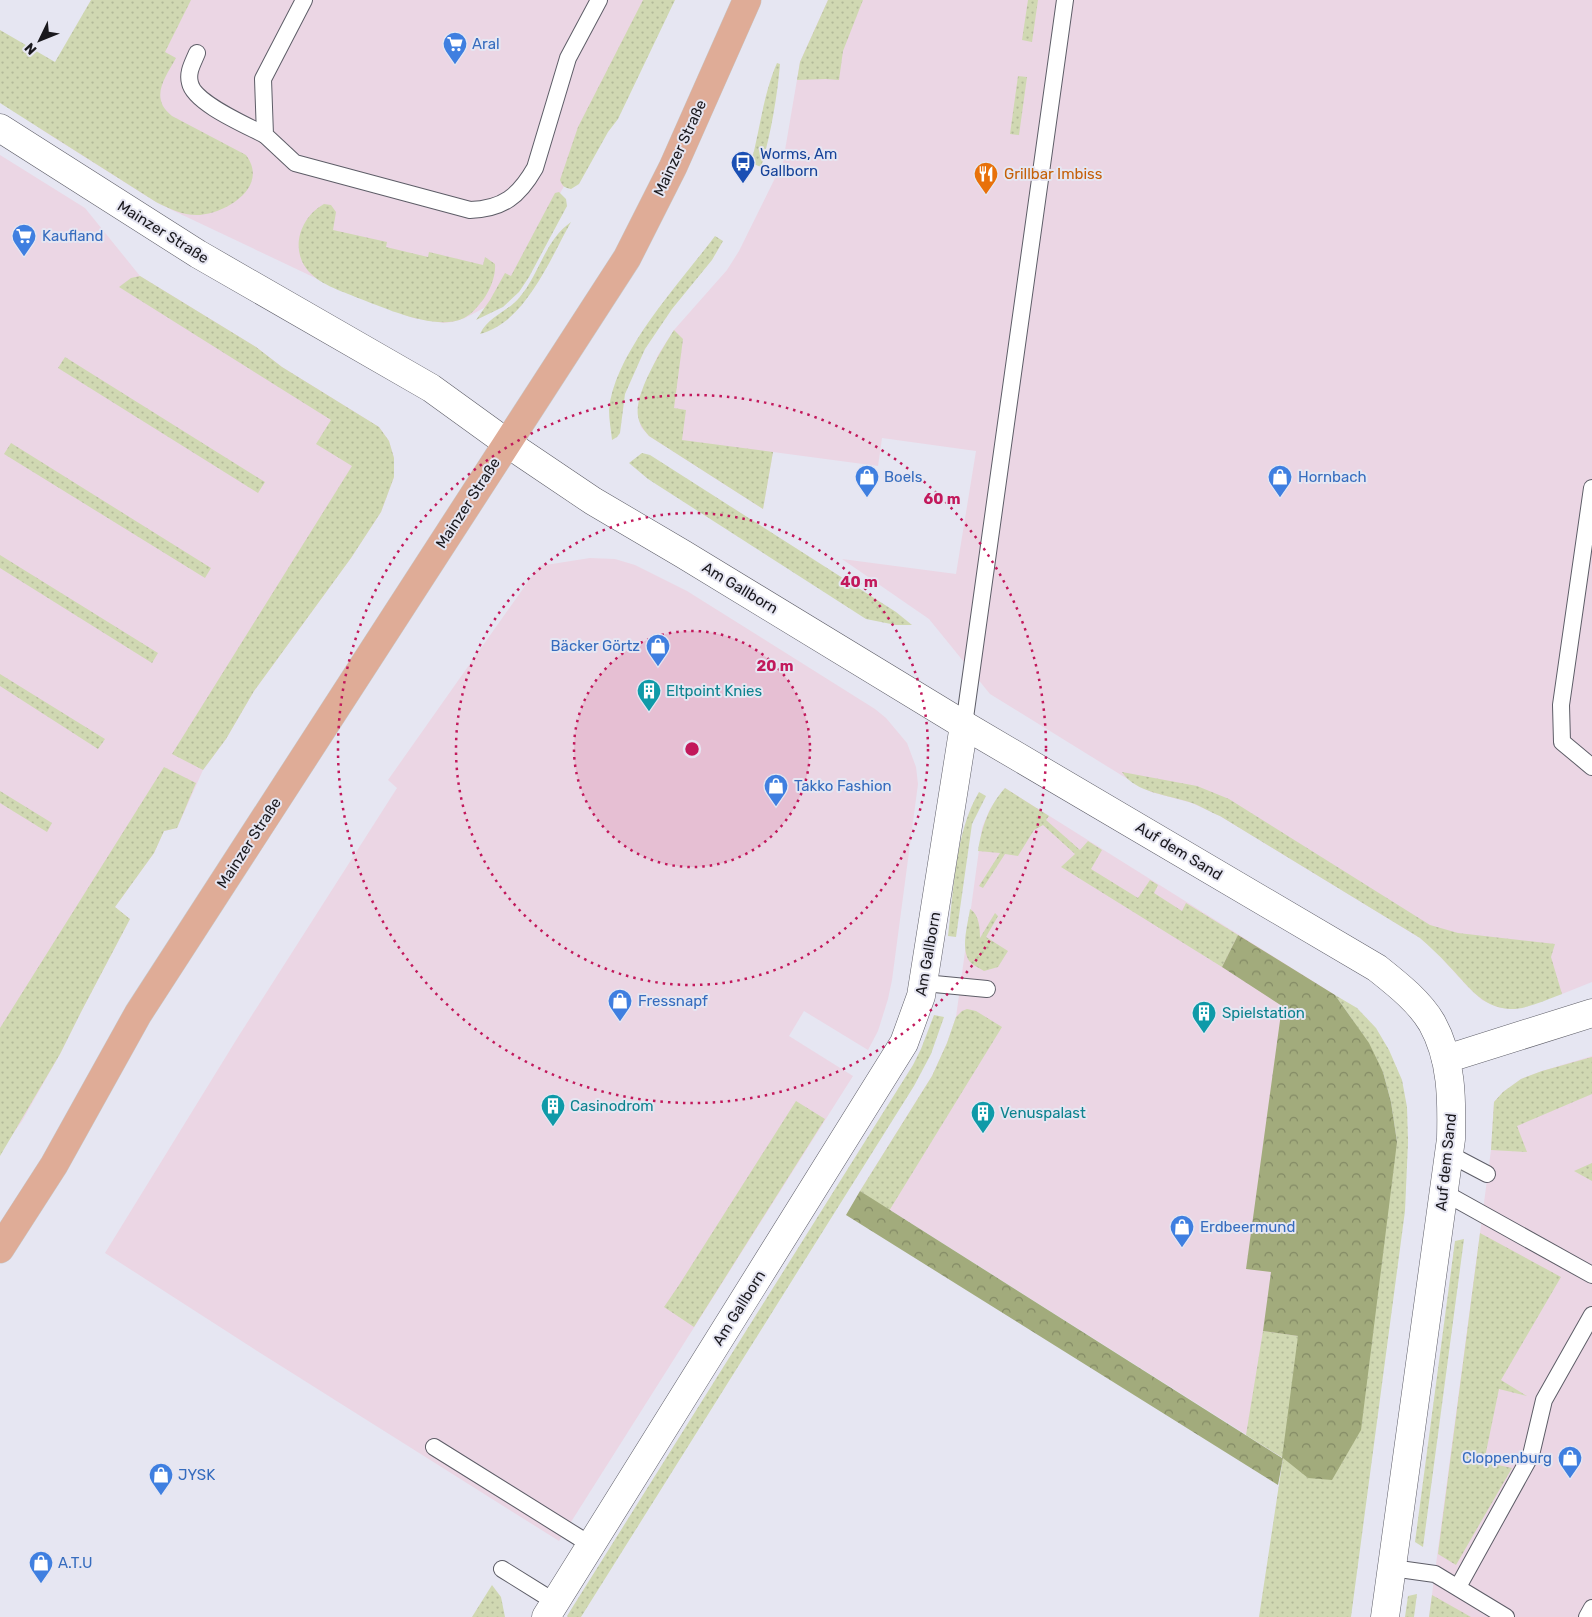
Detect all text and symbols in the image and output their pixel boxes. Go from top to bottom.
north arrow [15,15,65,65]
supermarket icon: Aral [442,31,468,65]
place label: Aral [472,35,500,53]
text: N [21,39,41,58]
street label: Mainzer Straße [650,97,710,199]
place label: Worms, Am Gallborn [760,145,837,180]
bus stop icon: Worms, Am Gallborn [730,150,756,184]
restaurant icon: Grillbar Imbiss [973,161,999,195]
place label: Grillbar Imbiss [1004,165,1103,183]
street label: Mainzer Straße [114,197,212,267]
supermarket icon: Kaufland [11,223,37,257]
place label: Kaufland [42,227,104,245]
street label: Mainzer Straße [432,454,504,552]
shop icon: Boels [854,464,880,498]
shop icon: Hornbach [1267,464,1293,498]
place label: Boels [884,468,923,486]
place label: Hornbach [1298,468,1367,486]
text: 60 m [924,490,960,508]
street label: Am Gallborn [699,558,781,618]
text: 40 m [840,573,878,591]
shop icon: Bäcker Görtz [645,633,671,667]
place label: Bäcker Görtz [551,637,640,655]
text: 20 m [757,657,793,675]
building icon: Eltpoint Knies [636,678,662,712]
place label: Eltpoint Knies [666,682,762,700]
centre of rings [683,740,701,758]
shop icon: Takko Fashion [763,773,789,807]
place label: Takko Fashion [794,777,892,795]
street label: Mainzer Straße [213,794,285,892]
street label: Auf dem Sand [1132,818,1226,884]
street label: Am Gallborn [912,910,944,998]
shop icon: Fressnapf [607,988,633,1022]
place label: Fressnapf [638,992,708,1010]
building icon: Spielstation [1191,1000,1217,1034]
place label: Spielstation [1222,1004,1305,1022]
building icon: Casinodrom [540,1093,566,1127]
place label: Casinodrom [570,1097,654,1115]
building icon: Venuspalast [970,1100,996,1134]
place label: Venuspalast [1000,1104,1086,1122]
street label: Auf dem Sand [1432,1112,1460,1212]
shop icon: Erdbeermund [1169,1214,1195,1248]
place label: Erdbeermund [1200,1218,1295,1236]
street label: Am Gallborn [709,1267,769,1349]
shop icon: Cloppenburg [1557,1445,1583,1479]
place label: Cloppenburg [1462,1449,1552,1467]
shop icon: JYSK [148,1462,174,1496]
place label: JYSK [178,1466,215,1484]
shop icon: A.T.U [28,1550,54,1584]
place label: A.T.U [58,1554,93,1572]

